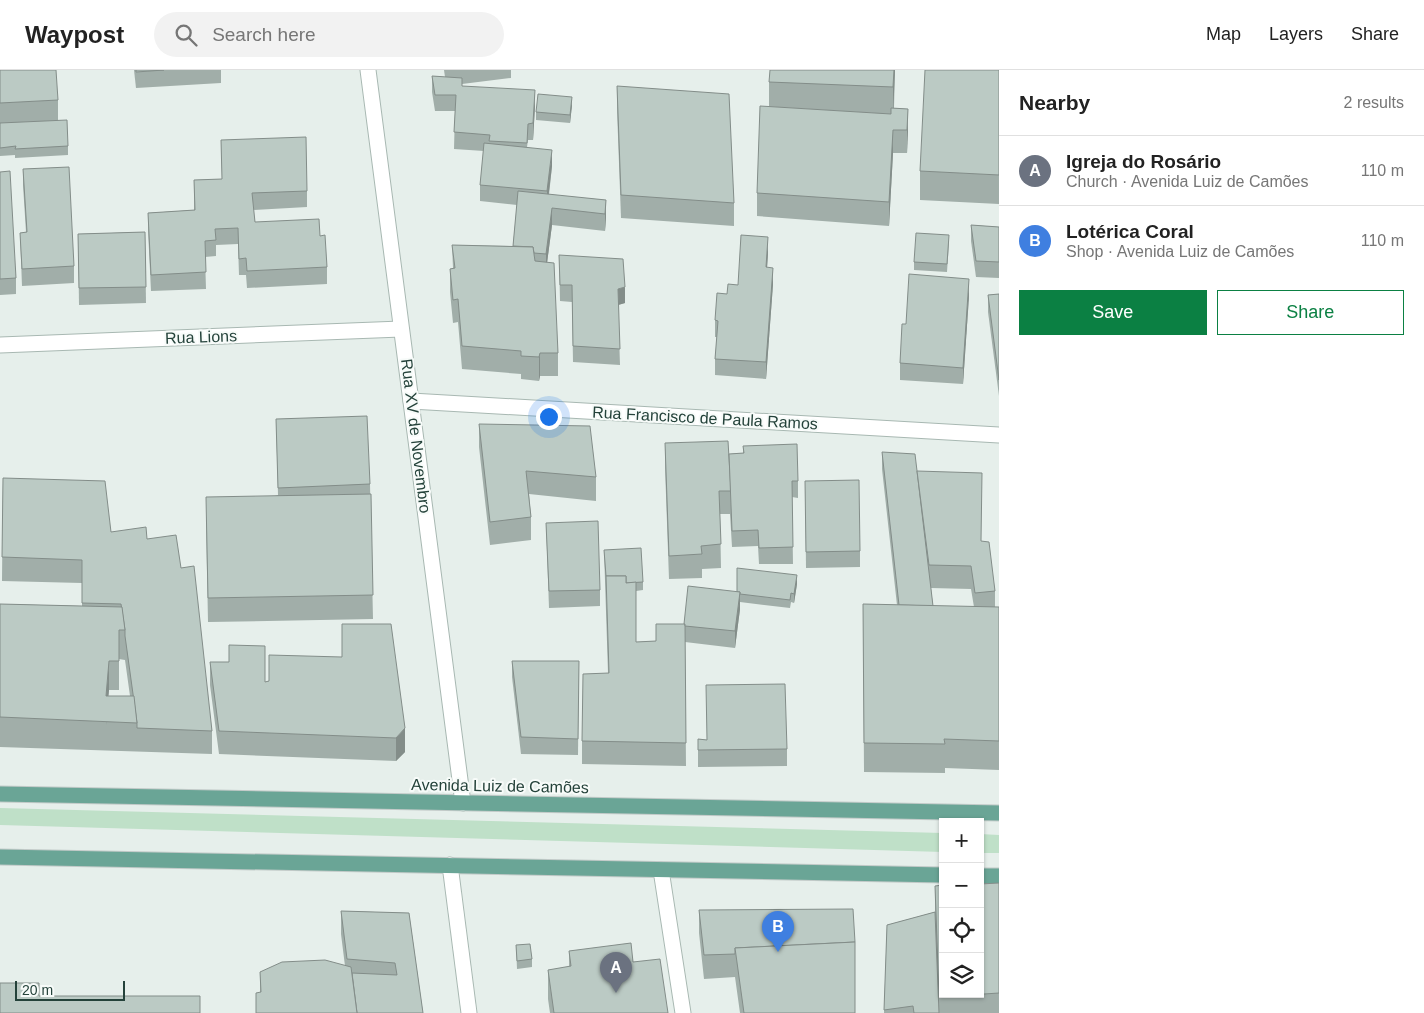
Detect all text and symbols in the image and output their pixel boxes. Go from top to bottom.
search box [154,12,504,57]
text: Waypost [25,21,124,48]
icon: search [172,21,200,49]
text: Search here [212,24,316,45]
text: Map [1206,24,1241,44]
text: Layers [1269,24,1323,44]
text: Share [1351,24,1399,44]
text: Nearby [1019,91,1090,114]
text: 2 results [1344,94,1404,111]
text: Igreja do Rosário [1066,151,1221,172]
text: A [1029,162,1041,179]
text: 110 m [1361,162,1404,179]
text: Church · Avenida Luiz de Camões [1066,173,1309,190]
text: Lotérica Coral [1066,221,1194,242]
text: B [1029,232,1041,249]
text: 110 m [1361,232,1404,249]
text: Shop · Avenida Luiz de Camões [1066,243,1294,260]
button: Save [1019,290,1207,335]
button: Share [1217,290,1404,335]
street label: Rua Lions [165,327,237,347]
street label: Rua XV de Novembro [398,358,434,514]
your location [536,404,562,430]
street label: Rua Francisco de Paula Ramos [592,404,818,432]
street label: Avenida Luiz de Camões [411,776,589,796]
map controls [939,818,984,998]
button: + [939,818,984,863]
button: − [939,863,984,908]
button: locate [939,908,984,953]
pin: B [762,911,794,952]
pin: A [600,952,632,993]
button: layers [939,953,984,998]
scale bar [15,978,125,1001]
text: 20 m [22,982,53,998]

